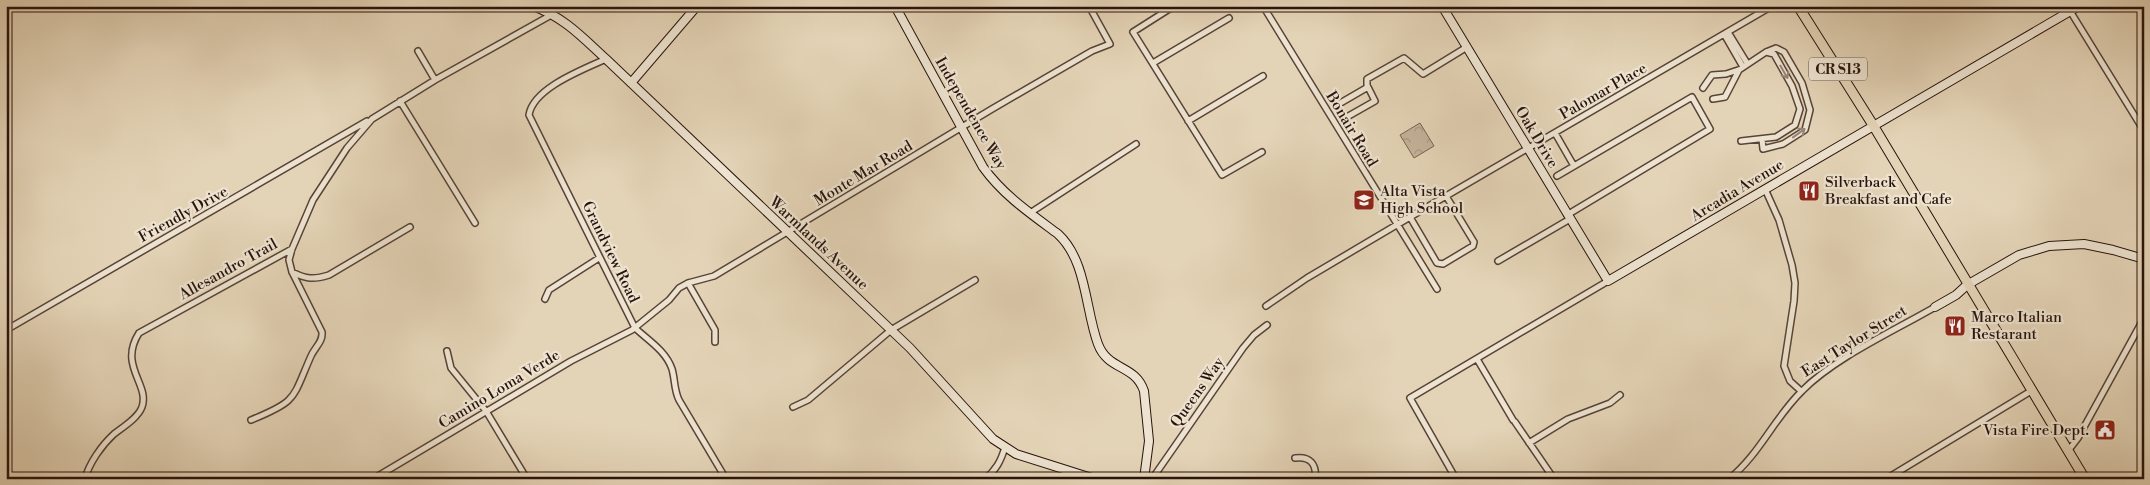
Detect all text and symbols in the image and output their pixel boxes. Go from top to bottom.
street label: Independence Way [931,54,1011,173]
road number: CR S13 [1809,58,1867,80]
street label: Palomar Place [1556,59,1650,124]
one-way arrow [1780,65,1790,79]
street label: Bonair Road [1321,87,1382,171]
street label: Oak Drive [1511,103,1562,171]
one-way arrow [1792,128,1805,139]
street label: Monte Mar Road [810,136,916,210]
street label: Arcadia Avenue [1686,155,1787,226]
place label: Silverback Breakfast and Cafe [1824,173,1952,209]
restaurant icon: Silverback Breakfast and Cafe [1797,179,1821,203]
street label: Friendly Drive [135,182,231,247]
place label: Alta Vista High School [1379,182,1464,218]
school or university icon: Alta Vista High School [1352,188,1376,212]
street label: Warmlands Avenue [764,192,872,294]
street label: Grandview Road [578,198,644,307]
street label: Allesandro Trail [175,234,281,305]
street label: East Taylor Street [1798,301,1911,381]
place label: Marco Italian Restarant [1971,308,2062,344]
restaurant icon: Marco Italian Restarant [1943,314,1967,338]
street label: Camino Loma Verde [435,346,563,433]
street label: Queens Way [1166,353,1229,431]
public building icon: Vista Fire Dept. [2093,418,2117,442]
place label: Vista Fire Dept. [1982,421,2089,440]

